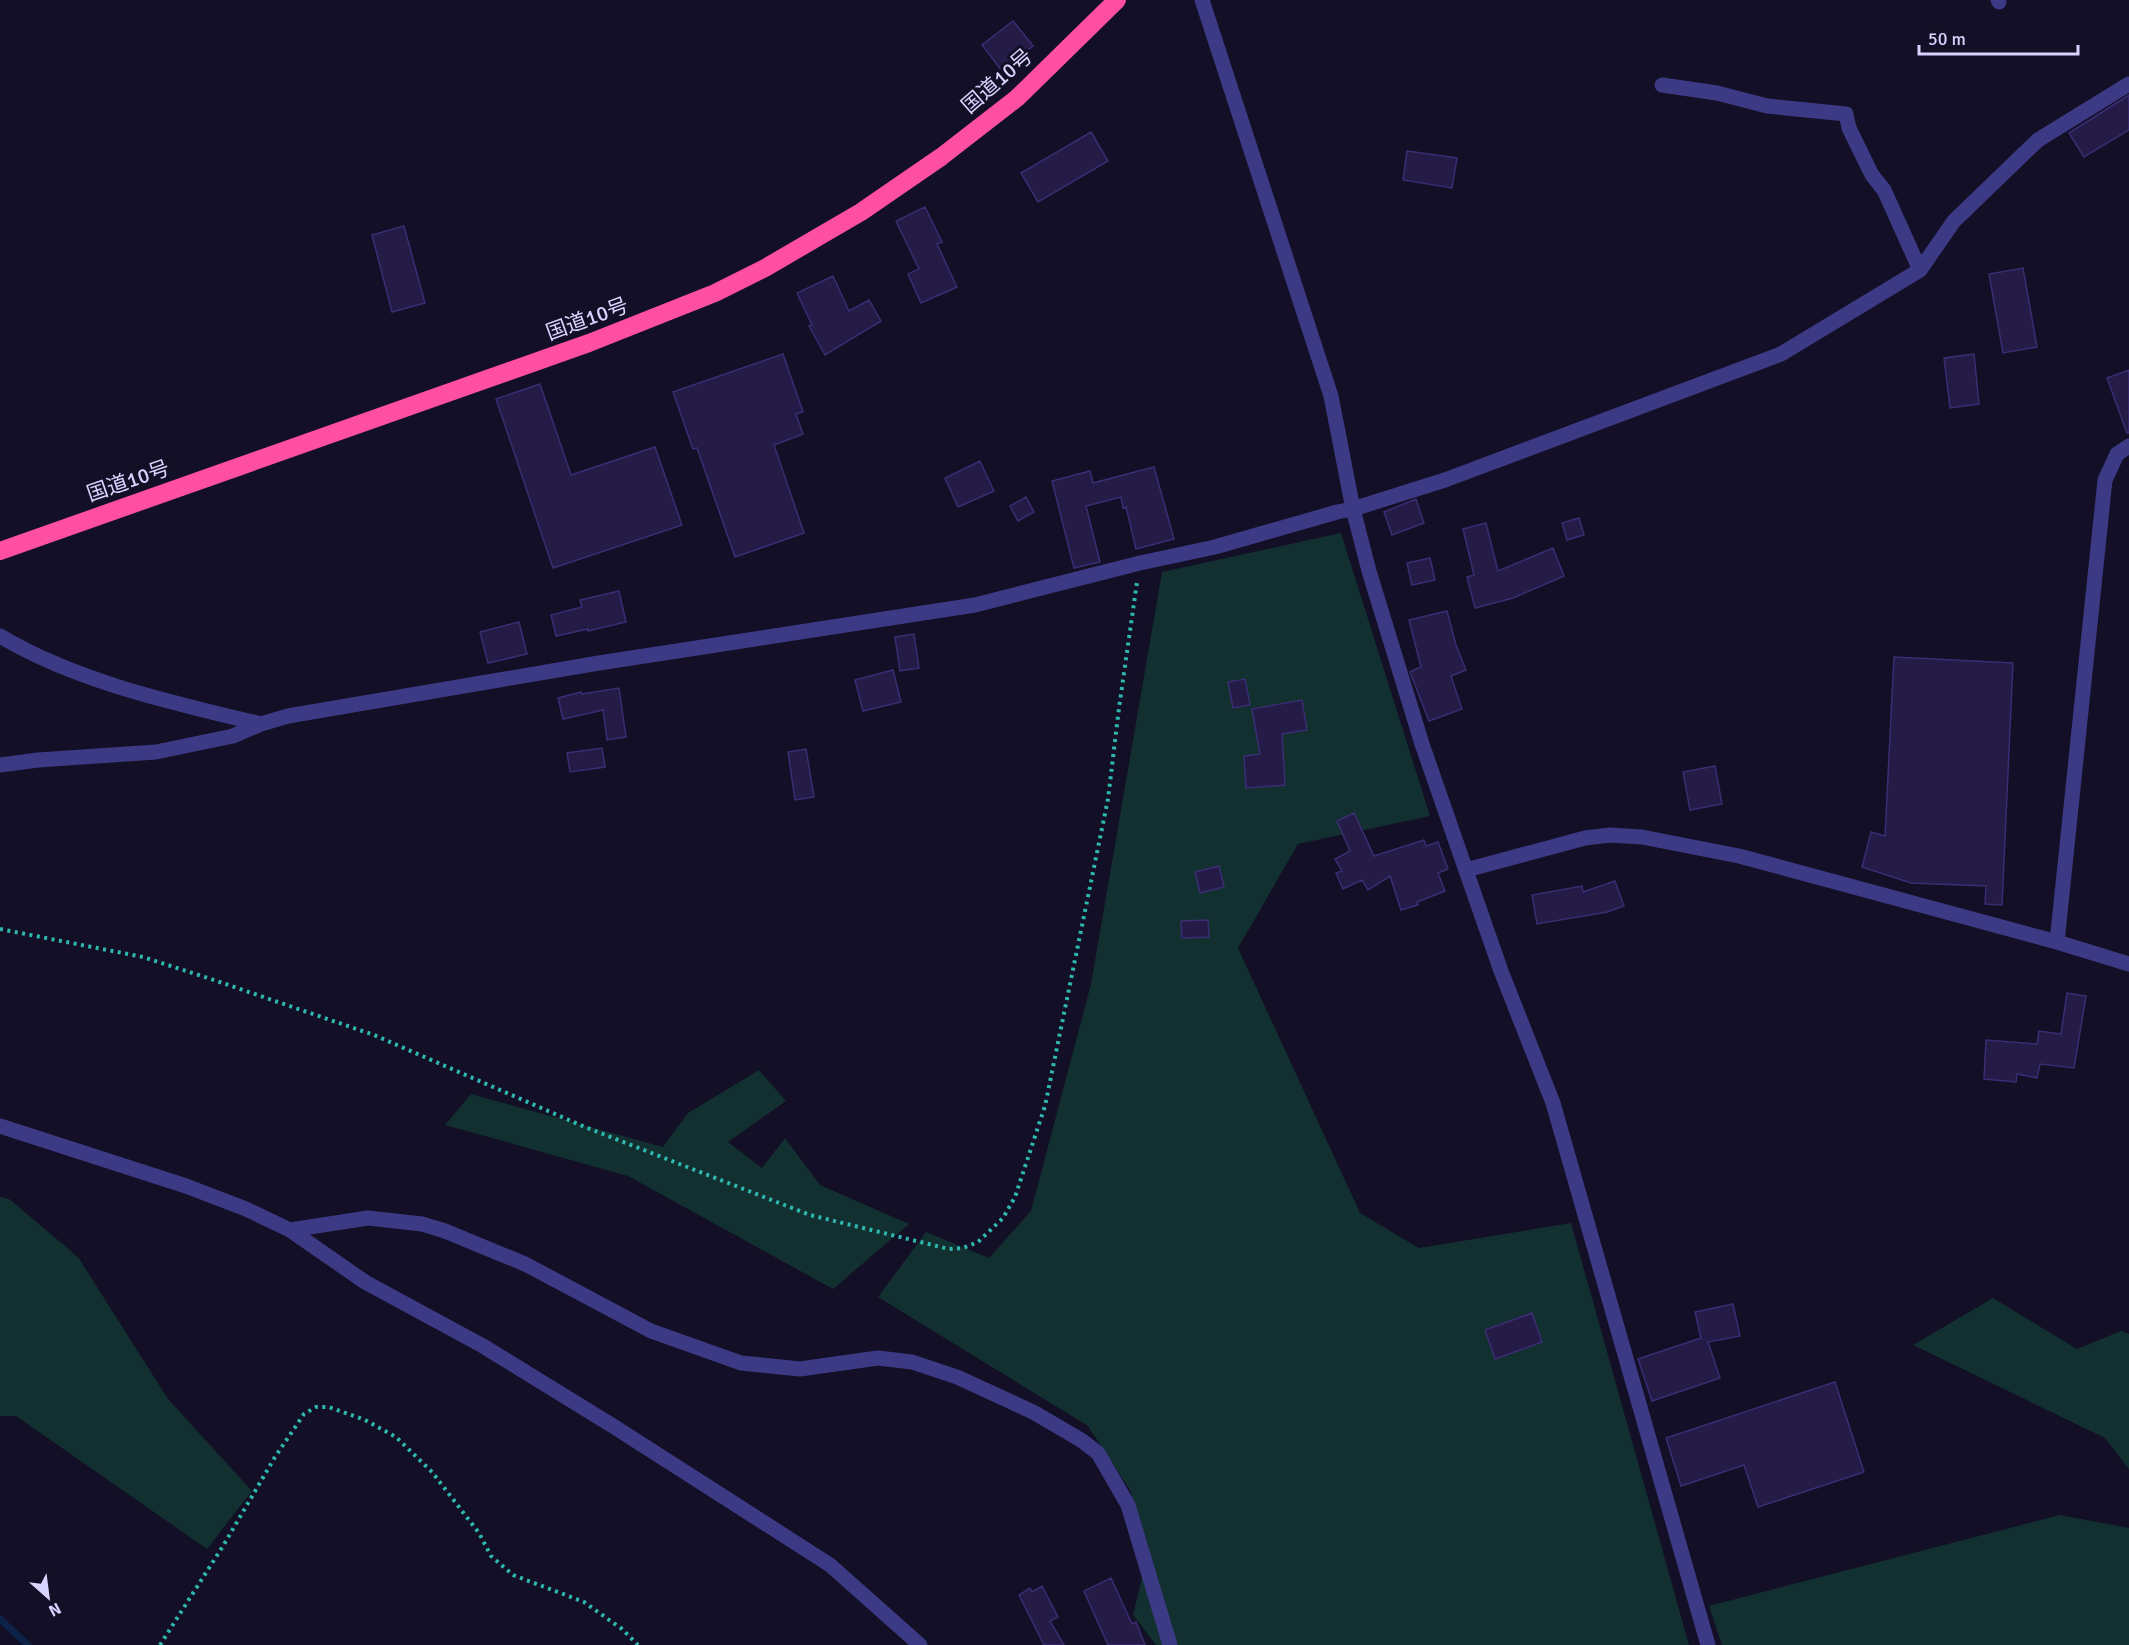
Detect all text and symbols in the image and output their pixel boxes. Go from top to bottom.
scale bar [1919,18,2078,56]
text: 50 m [1928,28,1966,50]
street label: 国道10号 [956,43,1038,119]
street label: 国道10号 [542,292,632,346]
street label: 国道10号 [83,455,173,507]
north arrow [18,1567,78,1627]
text: N [45,1598,64,1621]

